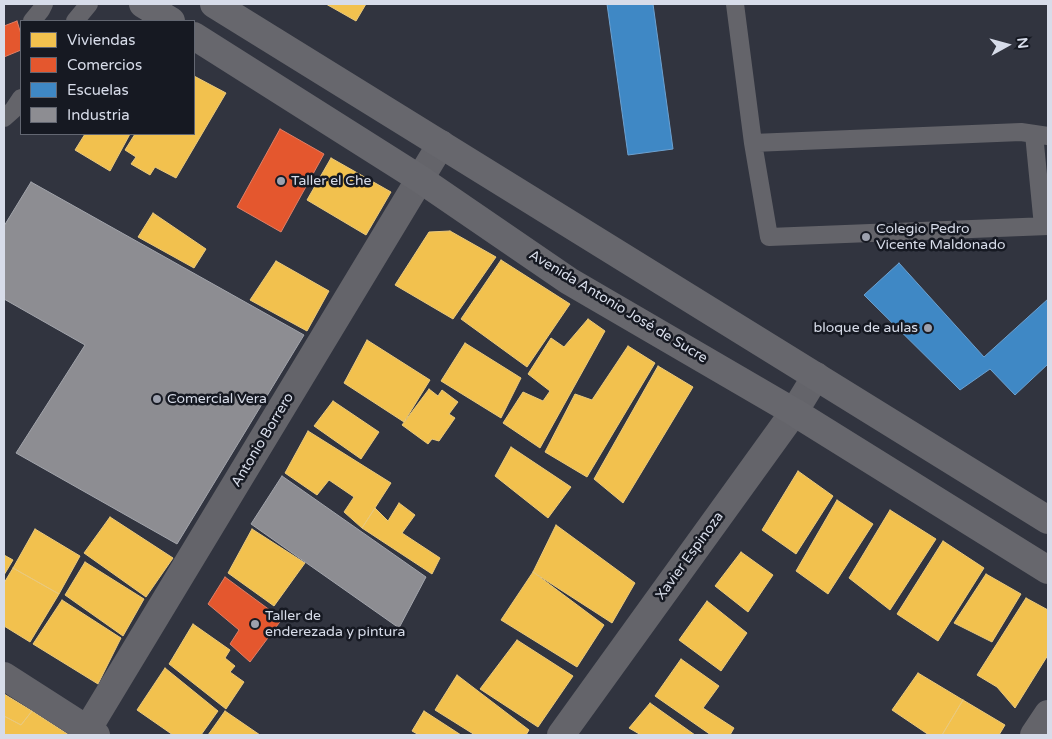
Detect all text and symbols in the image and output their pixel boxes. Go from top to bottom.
legend [20,20,195,135]
north arrow [982,20,1032,70]
text: Viviendas [67,31,135,49]
text: N [1013,36,1032,50]
text: Comercios [67,56,142,74]
text: Escuelas [67,81,129,99]
text: Industria [67,106,130,124]
place label: Taller el Che [291,173,371,189]
marker: Taller el Che [275,175,287,187]
place label: Colegio Pedro Vicente Maldonado [876,221,1006,253]
marker: Colegio Pedro Vicente Maldonado [860,231,872,243]
street label: Avenida Antonio José de Sucre [526,247,710,367]
place label: bloque de aulas [813,320,918,336]
marker: bloque de aulas [922,322,934,334]
street label: Antonio Borrero [228,390,298,490]
place label: Comercial Vera [167,391,267,407]
marker: Comercial Vera [151,393,163,405]
street label: Xavier Espinoza [652,509,728,603]
place label: Taller de enderezada y pintura [265,608,405,640]
marker: Taller de enderezada y pintura [249,618,261,630]

